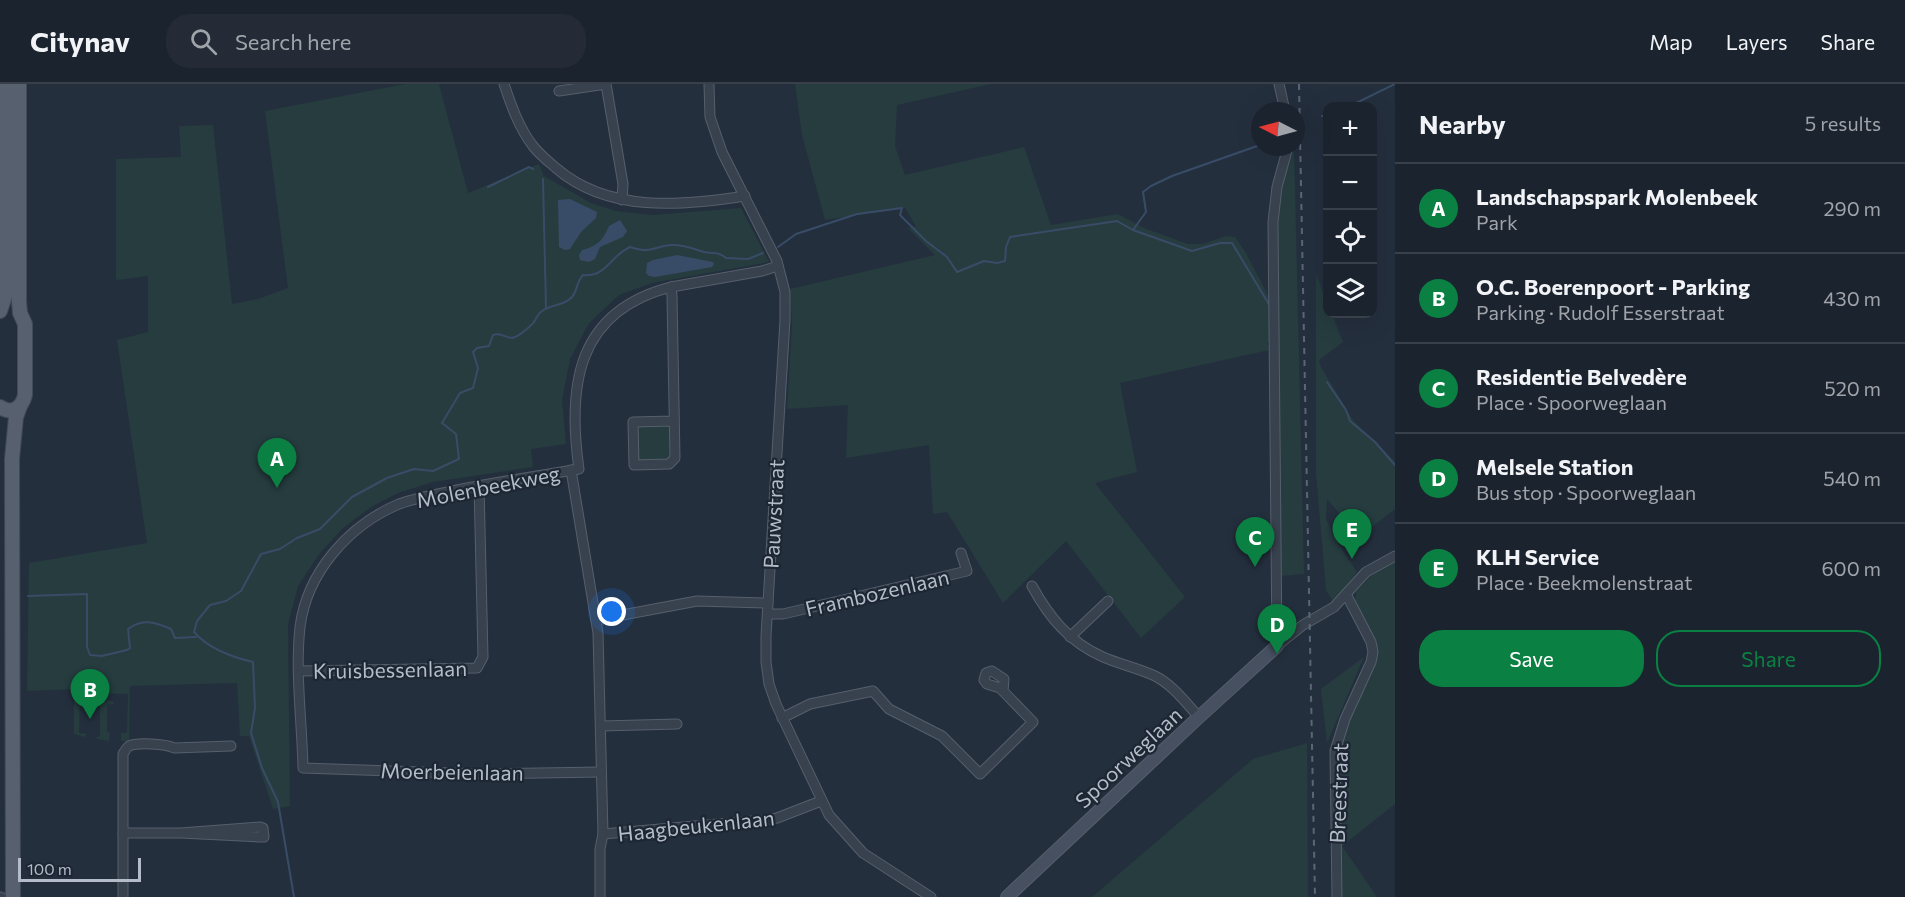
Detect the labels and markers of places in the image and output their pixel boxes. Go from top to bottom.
pin: A [258,438,296,488]
pin: E [1332,510,1372,559]
pin: C [1236,518,1274,567]
pin: D [1258,604,1296,654]
pin: B [70,670,110,719]

